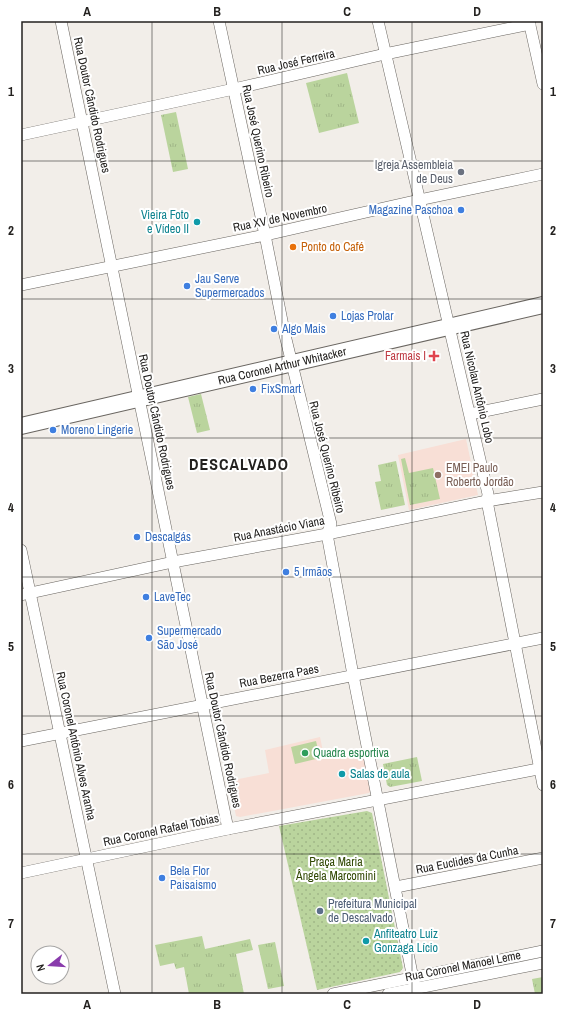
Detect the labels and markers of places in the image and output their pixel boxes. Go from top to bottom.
place label: Igreja Assembleia de Deus [375,157,454,187]
marker: Igreja Assembleia de Deus [456,167,466,177]
place label: Magazine Paschoa [369,202,454,218]
marker: Magazine Paschoa [456,205,466,215]
place label: Vieira Foto e Vídeo II [141,207,189,237]
marker: Vieira Foto e Vídeo II [192,217,202,227]
place label: Ponto do Café [301,239,364,255]
marker: Ponto do Café [288,242,298,252]
place label: Jau Serve Supermercados [195,271,265,301]
marker: Jau Serve Supermercados [182,281,192,291]
place label: Lojas Prolar [341,308,394,324]
marker: Lojas Prolar [328,311,338,321]
place label: Algo Mais [281,321,326,337]
marker: Algo Mais [269,324,279,334]
place label: Farmais I [385,348,426,364]
marker: Farmais I [429,351,439,361]
place label: FixSmart [261,381,301,397]
marker: FixSmart [248,384,258,394]
place label: Moreno Lingerie [61,422,133,438]
marker: Moreno Lingerie [48,425,58,435]
place label: EMEI Paulo Roberto Jordão [446,460,514,490]
marker: EMEI Paulo Roberto Jordão [433,470,443,480]
place label: Descalgás [145,529,191,545]
marker: Descalgás [132,532,142,542]
place label: 5 Irmãos [294,564,332,580]
marker: 5 Irmãos [281,567,291,577]
place label: LaveTec [154,589,191,605]
marker: LaveTec [141,592,151,602]
place label: Supermercado São José [157,623,222,653]
marker: Supermercado São José [144,633,154,643]
place label: Quadra esportiva [313,745,390,761]
marker: Quadra esportiva [300,748,310,758]
place label: Salas de aula [350,766,410,782]
marker: Salas de aula [337,769,347,779]
place label: Bela Flor Paisaismo [170,863,217,893]
marker: Bela Flor Paisaismo [157,873,167,883]
place label: Prefeitura Municipal de Descalvado [328,896,417,926]
marker: Prefeitura Municipal de Descalvado [315,906,325,916]
place label: Anfiteatro Luiz Gonzaga Lício [373,926,438,956]
marker: Anfiteatro Luiz Gonzaga Lício [361,936,371,946]

